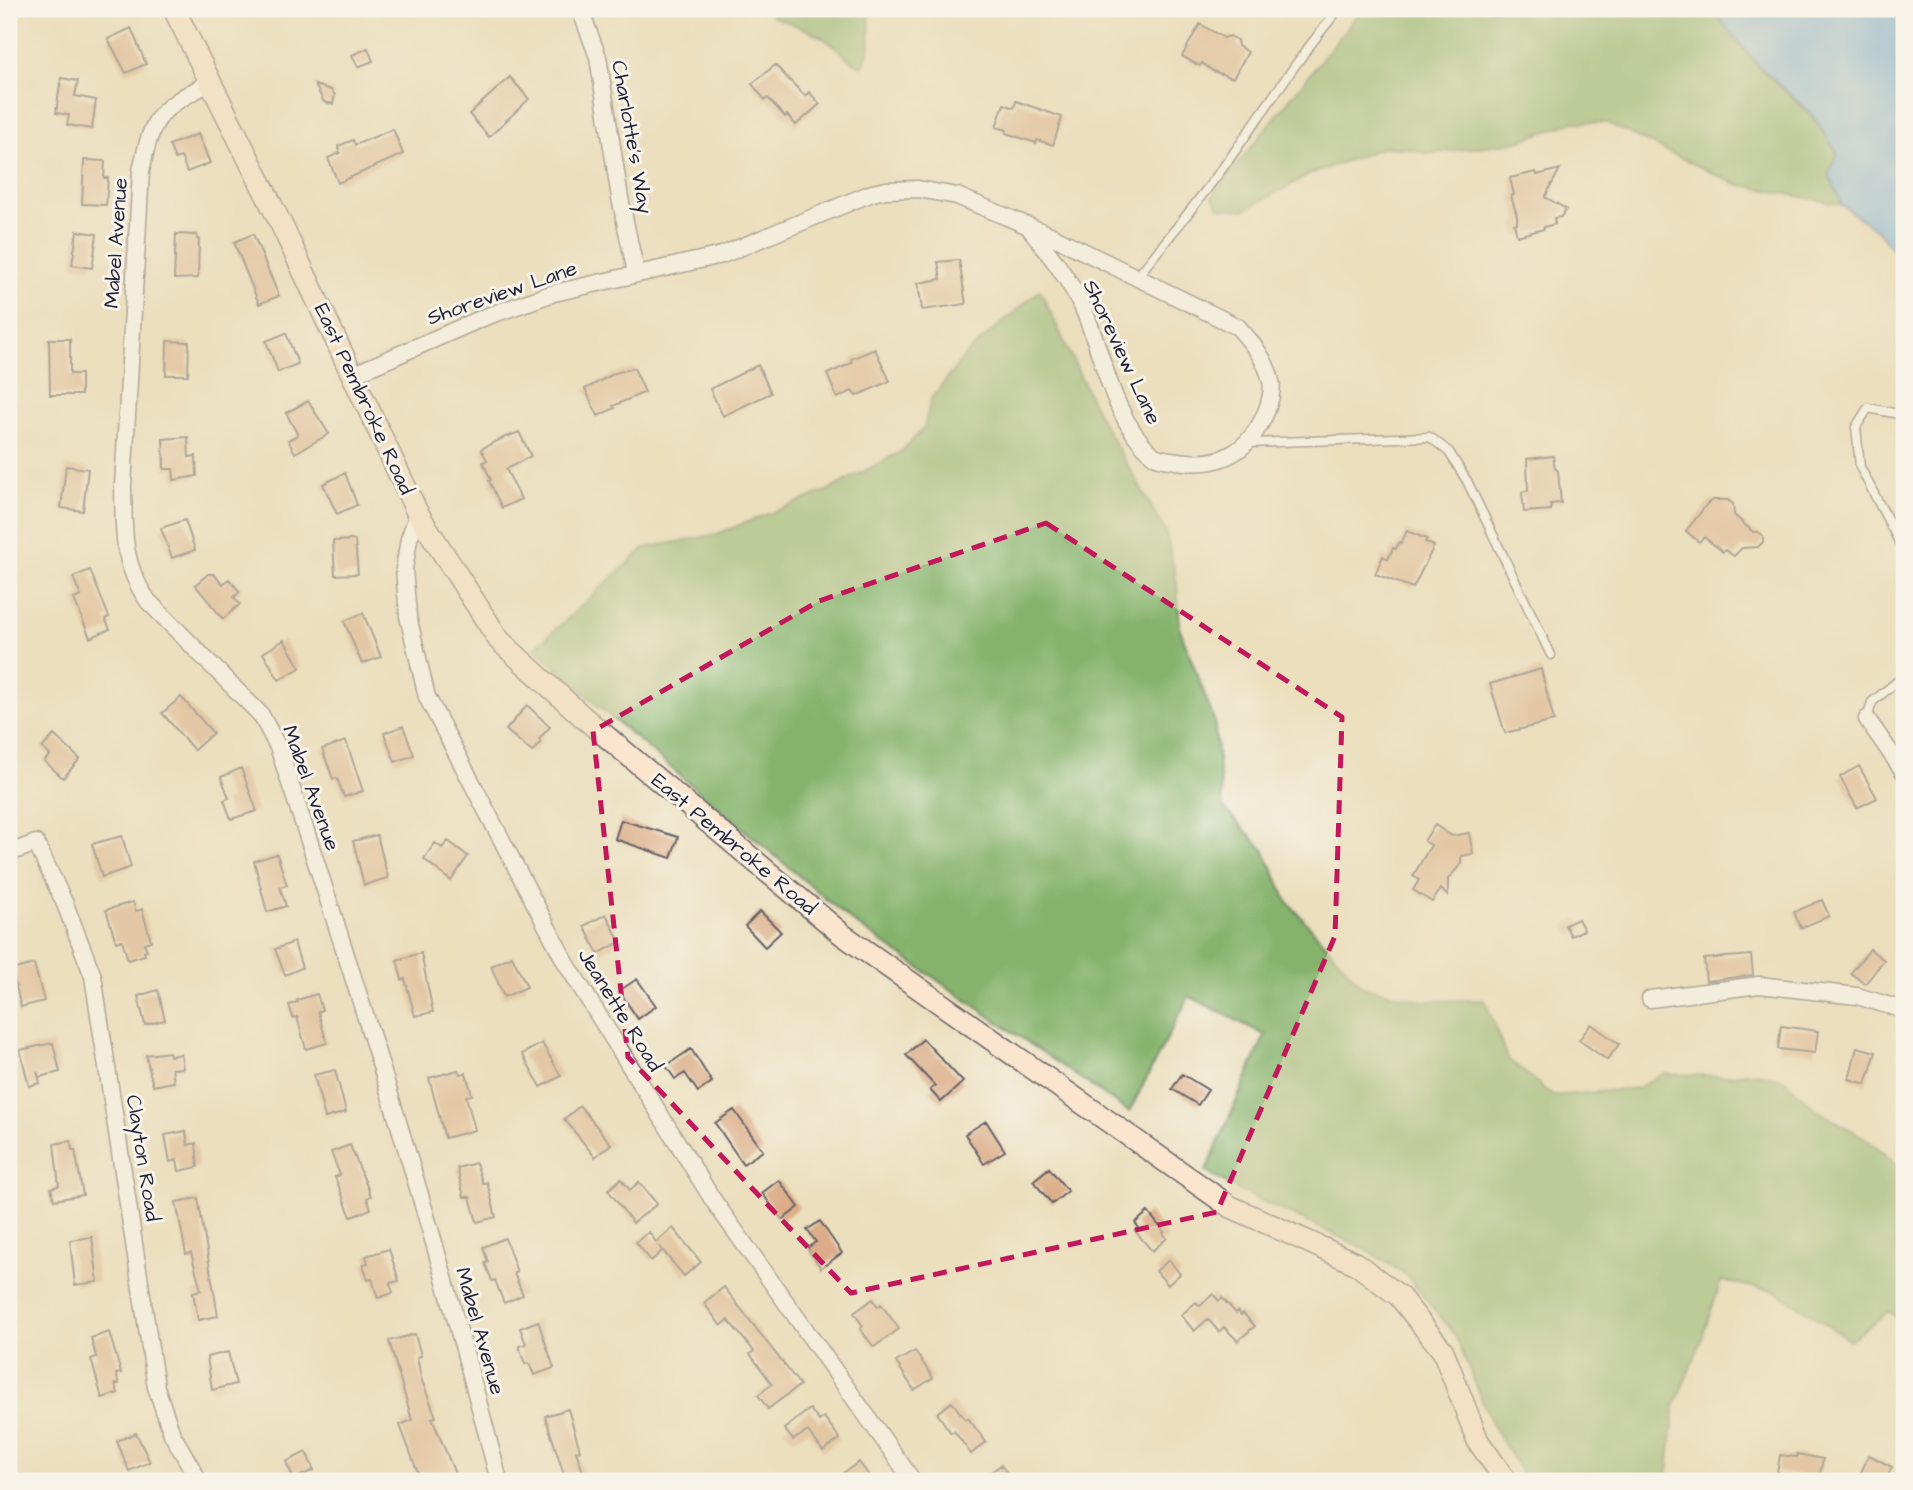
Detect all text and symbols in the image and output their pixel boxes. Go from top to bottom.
street label: Charlotte's Way [602,58,660,217]
street label: Mabel Avenue [97,177,135,309]
street label: Shoreview Lane [423,254,581,332]
street label: Shoreview Lane [1076,275,1168,429]
street label: East Pembroke Road [307,299,421,499]
street label: Mabel Avenue [275,721,347,855]
street label: East Pembroke Road [645,766,823,922]
street label: Jeanette Road [571,943,670,1077]
street label: Clayton Road [117,1093,167,1224]
street label: Mabel Avenue [448,1264,512,1398]

